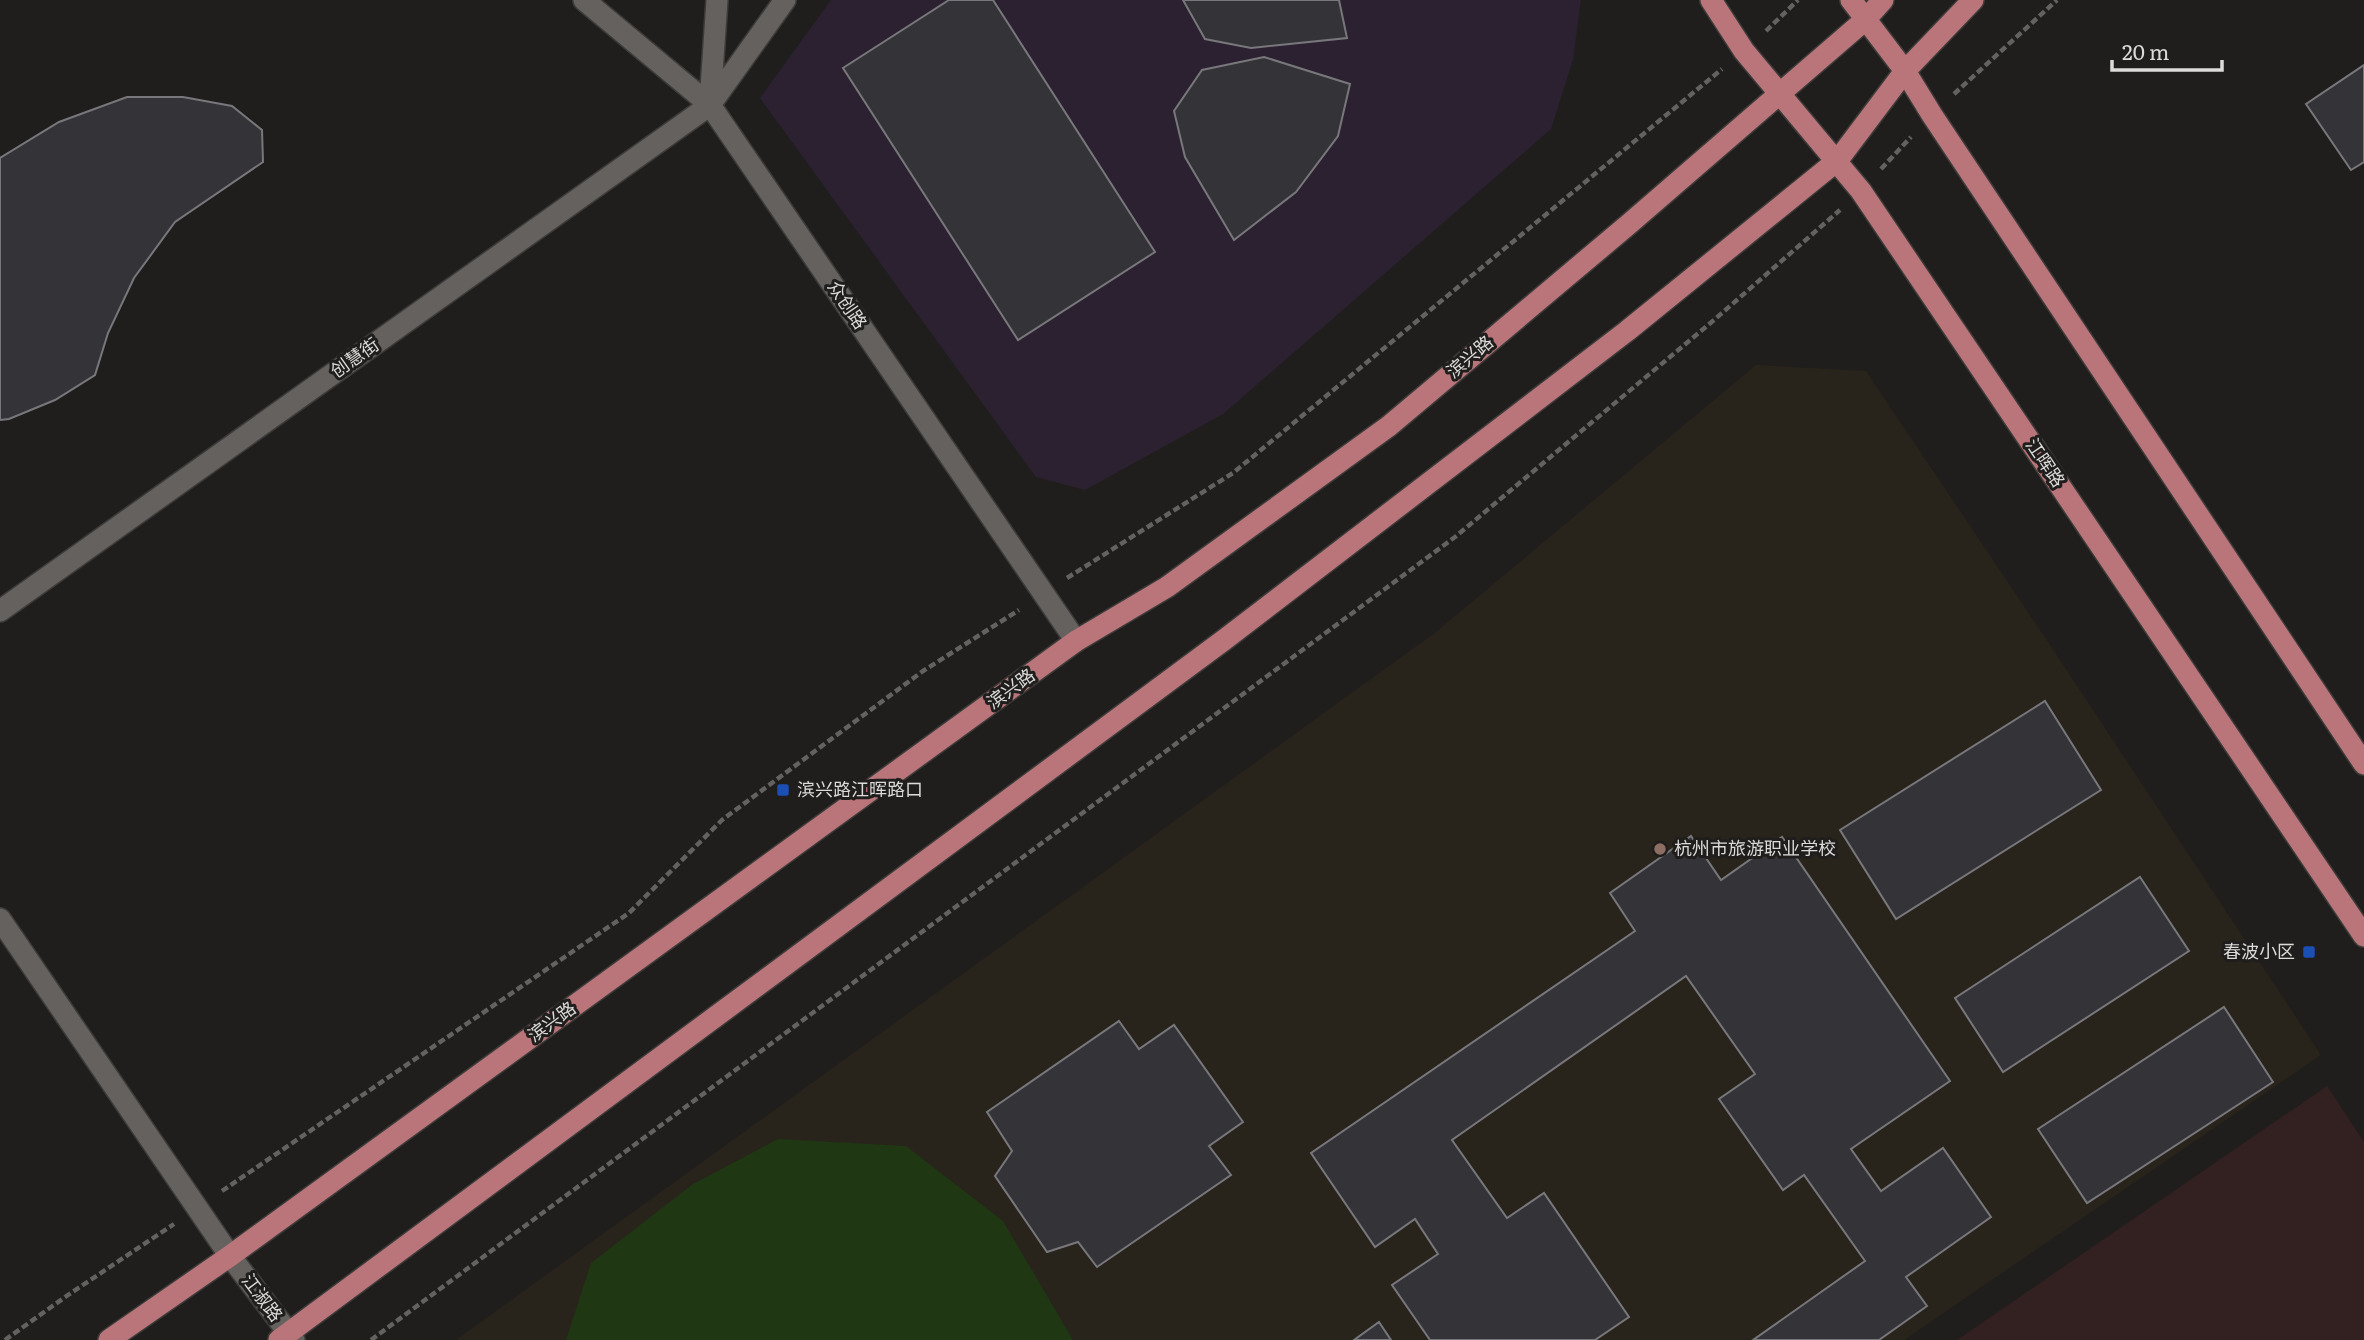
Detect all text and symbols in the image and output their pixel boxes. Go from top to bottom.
scale bar [2112,28,2222,72]
text: 20 m [2122,35,2169,66]
street label: 众创路 [822,274,875,334]
street label: 滨兴路 [1440,328,1498,384]
street label: 创慧街 [324,330,384,383]
street label: 江晖路 [2020,432,2073,492]
street label: 滨兴路 [980,661,1040,715]
place label: 滨兴路江晖路口 [797,775,923,802]
marker: 滨兴路江晖路口 [775,782,791,798]
place label: 杭州市旅游职业学校 [1674,834,1836,861]
marker: 杭州市旅游职业学校 [1652,841,1668,857]
place label: 春波小区 [2223,937,2295,964]
marker: 春波小区 [2301,944,2317,960]
street label: 滨兴路 [521,994,581,1048]
street label: 江淑路 [236,1267,290,1327]

